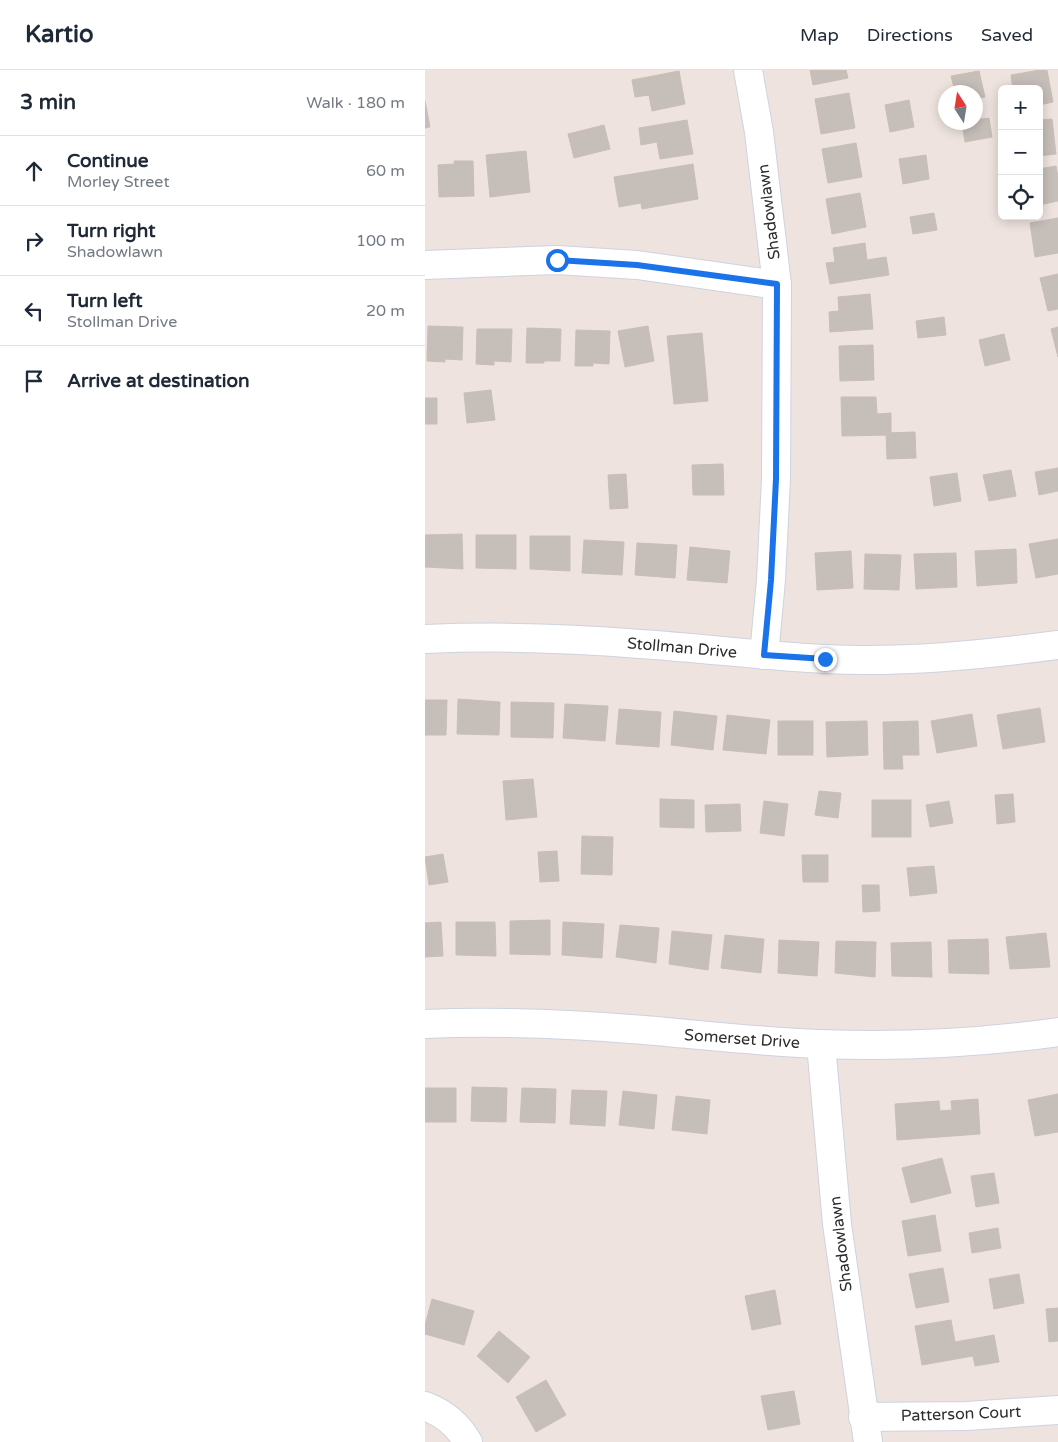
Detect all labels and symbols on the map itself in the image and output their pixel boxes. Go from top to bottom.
north arrow [938,85,983,130]
street label: Shadowlawn [753,163,785,261]
route start [546,249,569,272]
street label: Stollman Drive [626,633,738,663]
route end [814,648,837,671]
street label: Somerset Drive [684,1025,800,1053]
street label: Shadowlawn [825,1195,857,1293]
street label: Patterson Court [901,1402,1021,1426]

